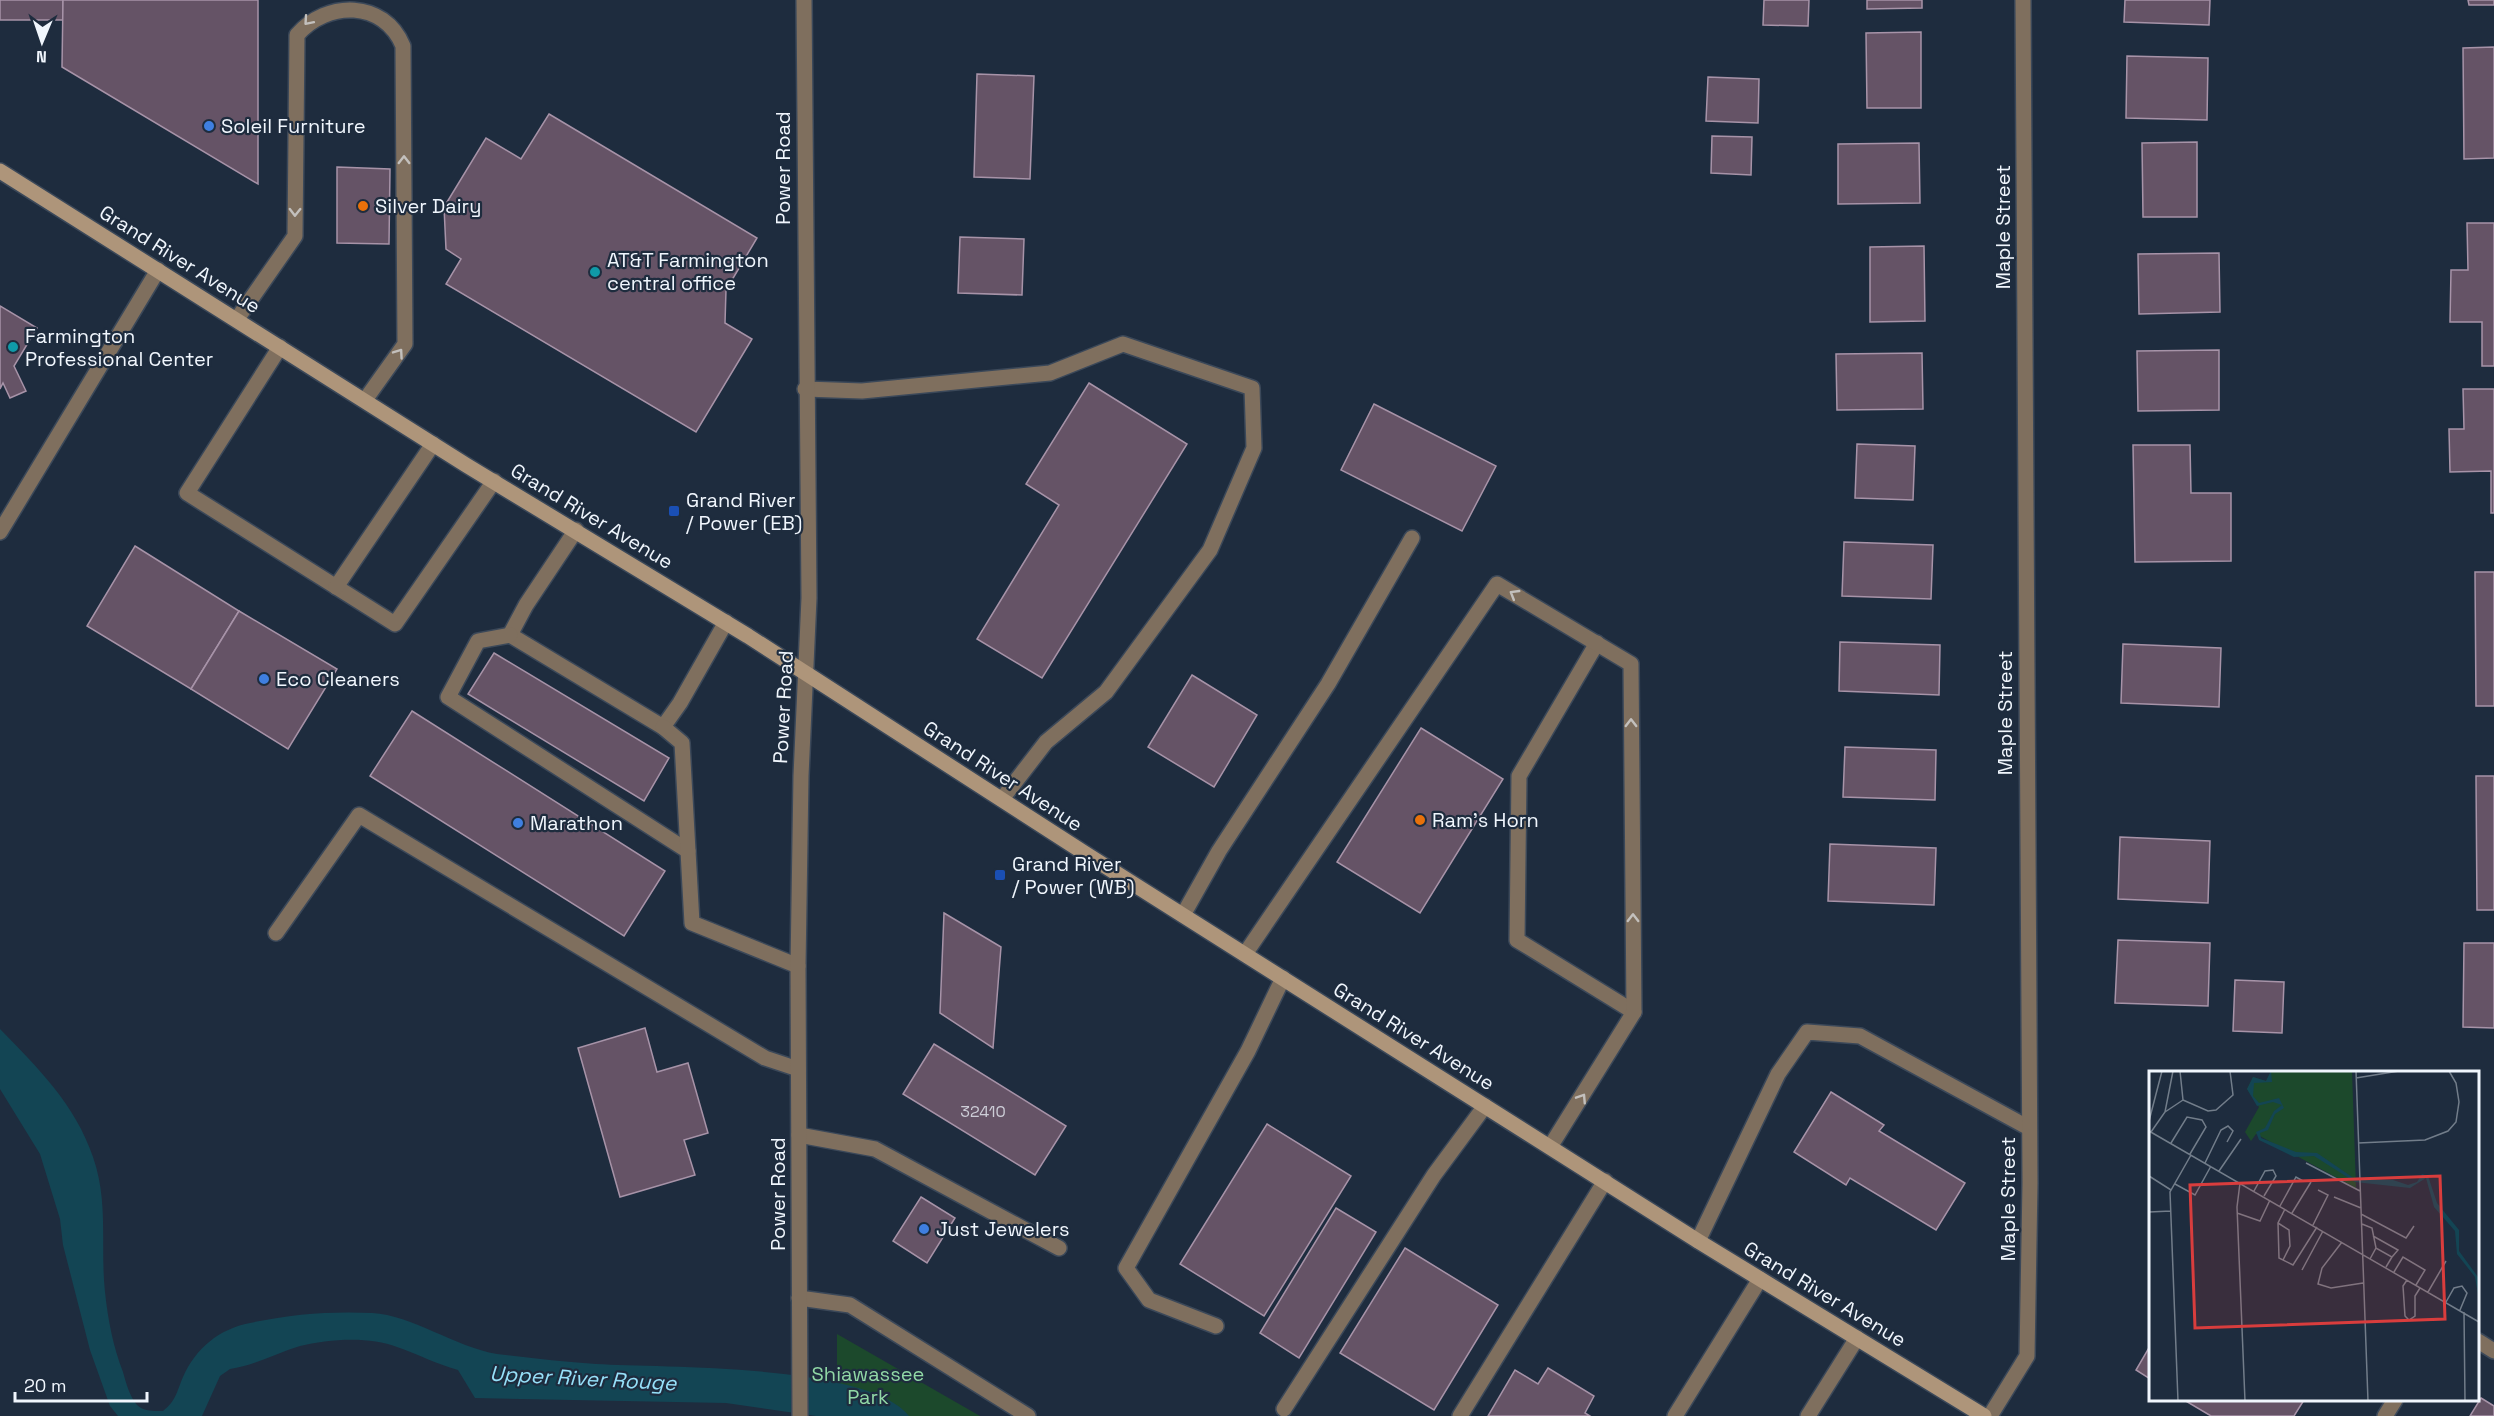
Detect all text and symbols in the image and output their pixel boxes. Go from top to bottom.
north arrow [12,12,72,72]
one-way arrow [304,14,315,25]
text: N [36,46,47,67]
street label: Power Road [770,111,796,225]
place label: Soleil Furniture [221,113,366,139]
marker: Soleil Furniture [202,119,216,133]
one-way arrow [398,155,410,164]
street label: Maple Street [1990,165,2016,289]
place label: Silver Dairy [375,193,481,219]
street label: Grand River Avenue [95,199,265,319]
marker: Silver Dairy [356,199,370,213]
one-way arrow [289,208,301,217]
place label: AT&T Farmington central office [607,247,769,296]
marker: AT&T Farmington central office [588,265,602,279]
place label: Farmington Professional Center [25,323,213,372]
marker: Farmington Professional Center [6,340,20,354]
one-way arrow [392,348,403,359]
street label: Grand River Avenue [506,457,678,575]
place label: Grand River / Power (EB) [686,487,802,536]
marker: Grand River / Power (EB) [667,504,681,518]
one-way arrow [1510,589,1520,601]
street label: Power Road [767,650,799,764]
street label: Maple Street [1992,651,2018,775]
place label: Eco Cleaners [276,666,400,692]
marker: Eco Cleaners [257,672,271,686]
street label: Grand River Avenue [918,715,1088,837]
one-way arrow [1625,718,1637,727]
place label: Ram's Horn [1432,807,1539,833]
place label: Marathon [530,810,623,836]
marker: Ram's Horn [1413,813,1427,827]
marker: Marathon [511,816,525,830]
place label: Grand River / Power (WB) [1012,851,1134,900]
marker: Grand River / Power (WB) [993,868,1007,882]
one-way arrow [1627,913,1639,922]
street label: Grand River Avenue [1329,976,1499,1096]
inset map [2149,1071,2479,1401]
one-way arrow [1574,1094,1586,1104]
house number: 32410 [960,1101,1006,1122]
street label: Power Road [765,1137,791,1251]
street label: Maple Street [1995,1137,2021,1261]
place label: Just Jewelers [936,1216,1070,1242]
marker: Just Jewelers [917,1222,931,1236]
street label: Grand River Avenue [1739,1235,1911,1353]
water label: Upper River Rouge [489,1360,679,1396]
park label: Shiawassee Park [812,1361,924,1410]
scale bar [15,1365,147,1403]
text: 20 m [24,1374,67,1397]

